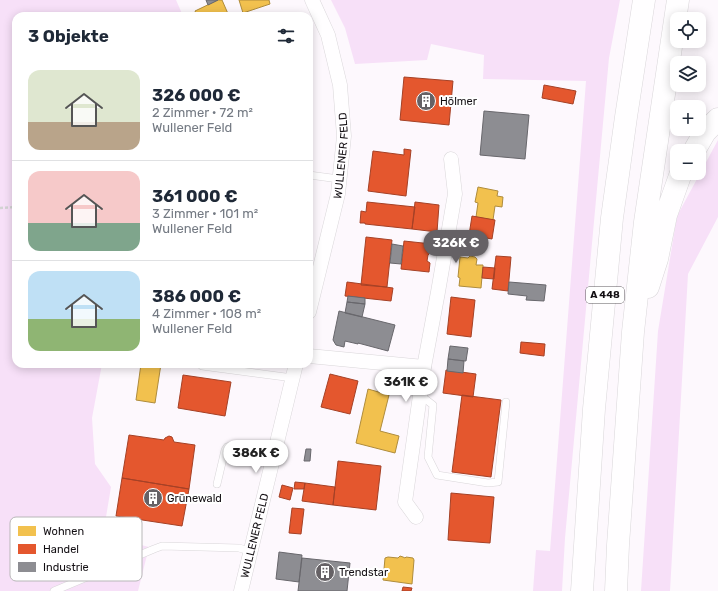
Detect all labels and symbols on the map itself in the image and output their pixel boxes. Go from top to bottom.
building icon: Hölmer [415,90,437,112]
place label: Hölmer [440,95,478,108]
street label: WULLENER FELD [331,112,351,200]
pin: 326K € [423,230,489,264]
road number: A 448 [586,287,624,303]
pin: 361K € [373,369,439,403]
pin: 386K € [223,440,289,474]
building icon: Grünewald [142,487,164,509]
place label: Grünewald [167,492,222,505]
street label: WULLENER FELD [238,492,271,579]
legend [10,517,142,581]
text: Wohnen [43,525,84,538]
text: Handel [43,543,79,556]
text: Industrie [43,561,89,574]
building icon: Trendstar [314,561,336,583]
place label: Trendstar [339,566,389,579]

